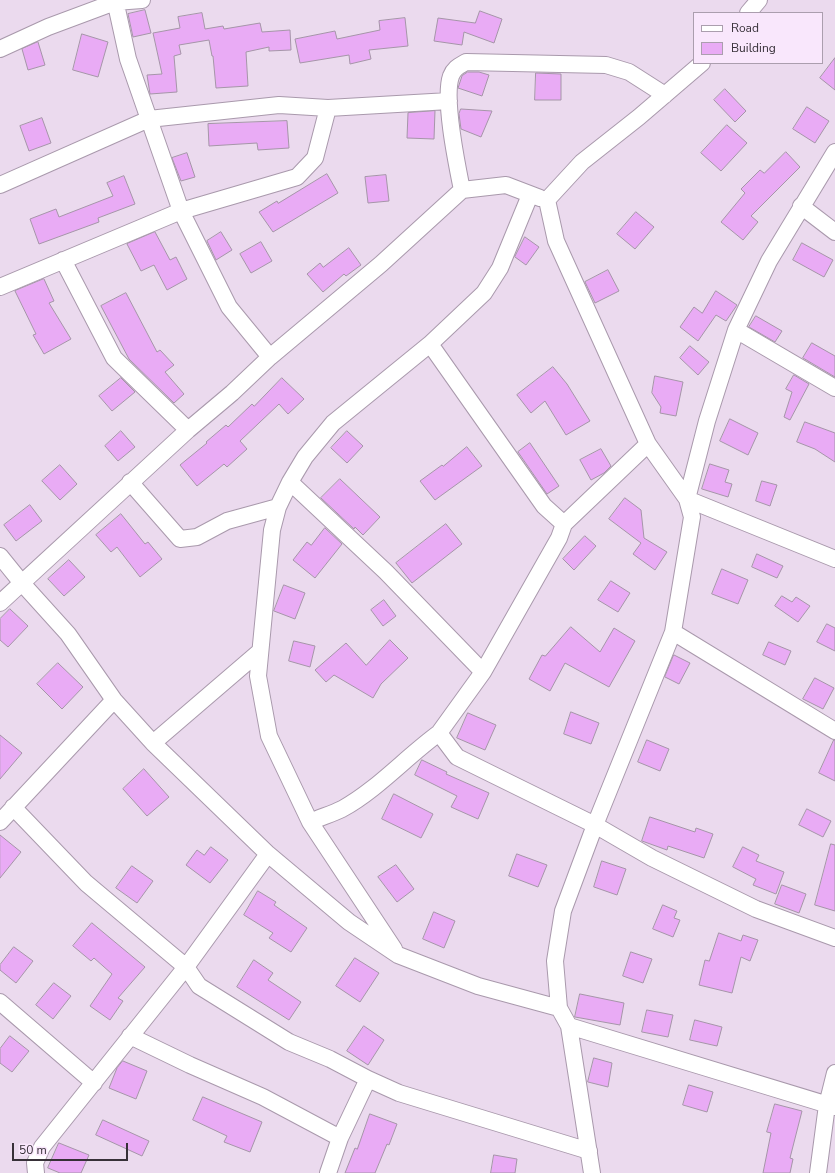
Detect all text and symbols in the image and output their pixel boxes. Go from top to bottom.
legend [693,12,823,64]
text: Road [731,20,759,36]
text: Building [731,40,776,56]
scale bar [14,1135,130,1161]
text: 50 m [19,1142,47,1158]

